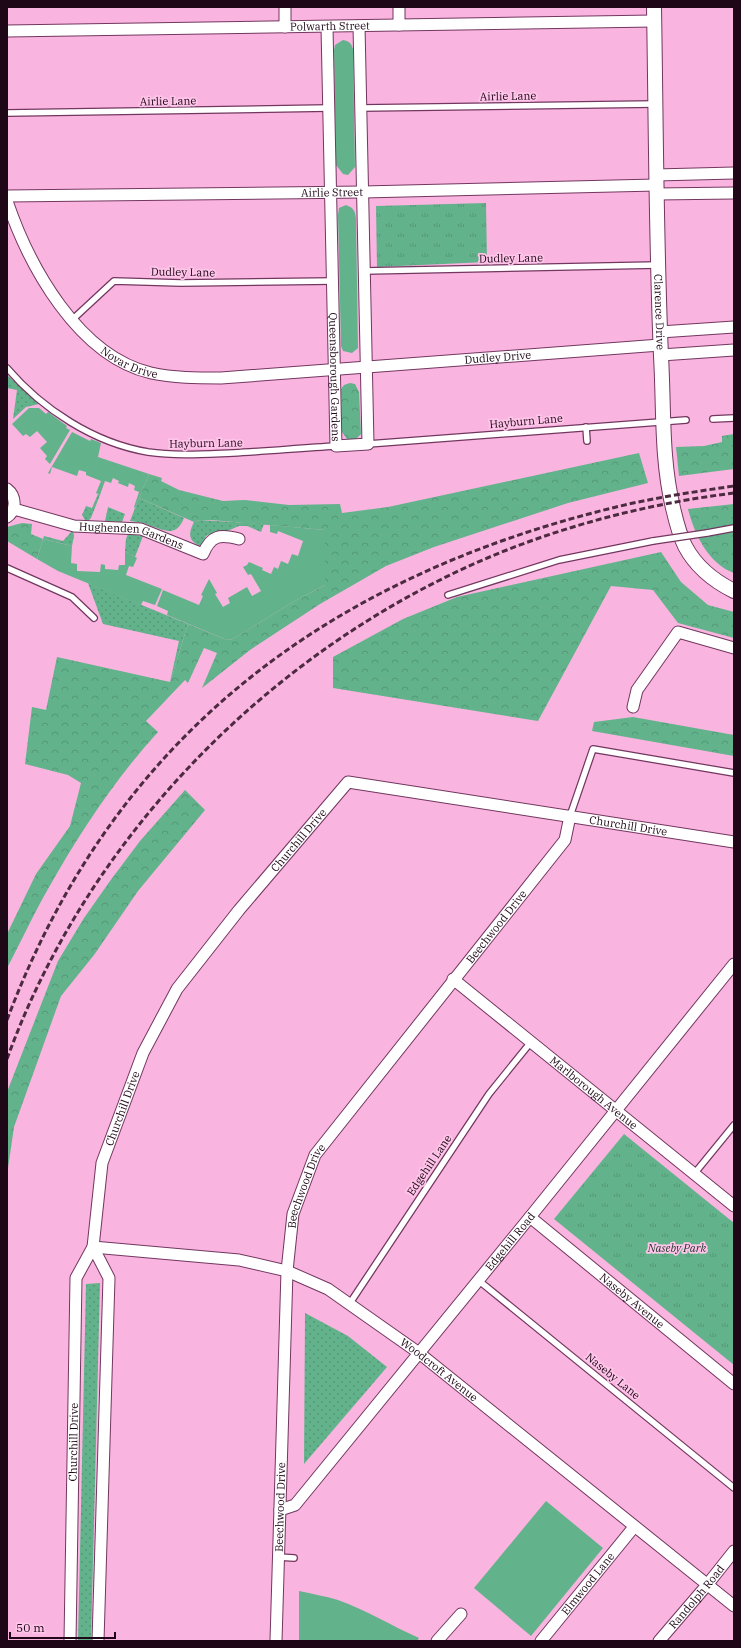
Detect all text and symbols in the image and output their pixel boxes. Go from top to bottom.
street label: Polwarth Street [290,18,370,34]
street label: Airlie Lane [480,89,537,103]
street label: Airlie Lane [140,94,197,108]
street label: Airlie Street [301,185,363,200]
street label: Dudley Lane [479,250,543,266]
street label: Dudley Lane [151,264,215,280]
street label: Clarence Drive [651,274,668,350]
street label: Queensborough Gardens [326,312,343,442]
street label: Novar Drive [98,343,159,381]
street label: Dudley Drive [464,348,532,367]
street label: Hayburn Lane [489,411,563,431]
street label: Hayburn Lane [169,435,243,451]
street label: Hughenden Gardens [79,519,186,552]
street label: Churchill Drive [268,806,329,875]
street label: Churchill Drive [588,813,668,839]
street label: Beechwood Drive [463,887,530,966]
street label: Marlborough Avenue [547,1053,641,1132]
street label: Churchill Drive [102,1069,143,1148]
street label: Edgehill Lane [404,1132,455,1198]
street label: Beechwood Drive [285,1141,328,1229]
street label: Edgehill Road [482,1209,538,1273]
park label: Naseby Park [647,1241,706,1255]
street label: Naseby Avenue [597,1270,667,1331]
street label: Woodcroft Avenue [397,1335,481,1405]
street label: Naseby Lane [583,1350,643,1402]
street label: Churchill Drive [66,1402,81,1481]
street label: Beechwood Drive [272,1462,288,1552]
street label: Elmwood Lane [558,1549,617,1618]
street label: Randolph Road [666,1562,727,1632]
scale bar [10,1614,115,1640]
text: 50 m [16,1620,45,1635]

